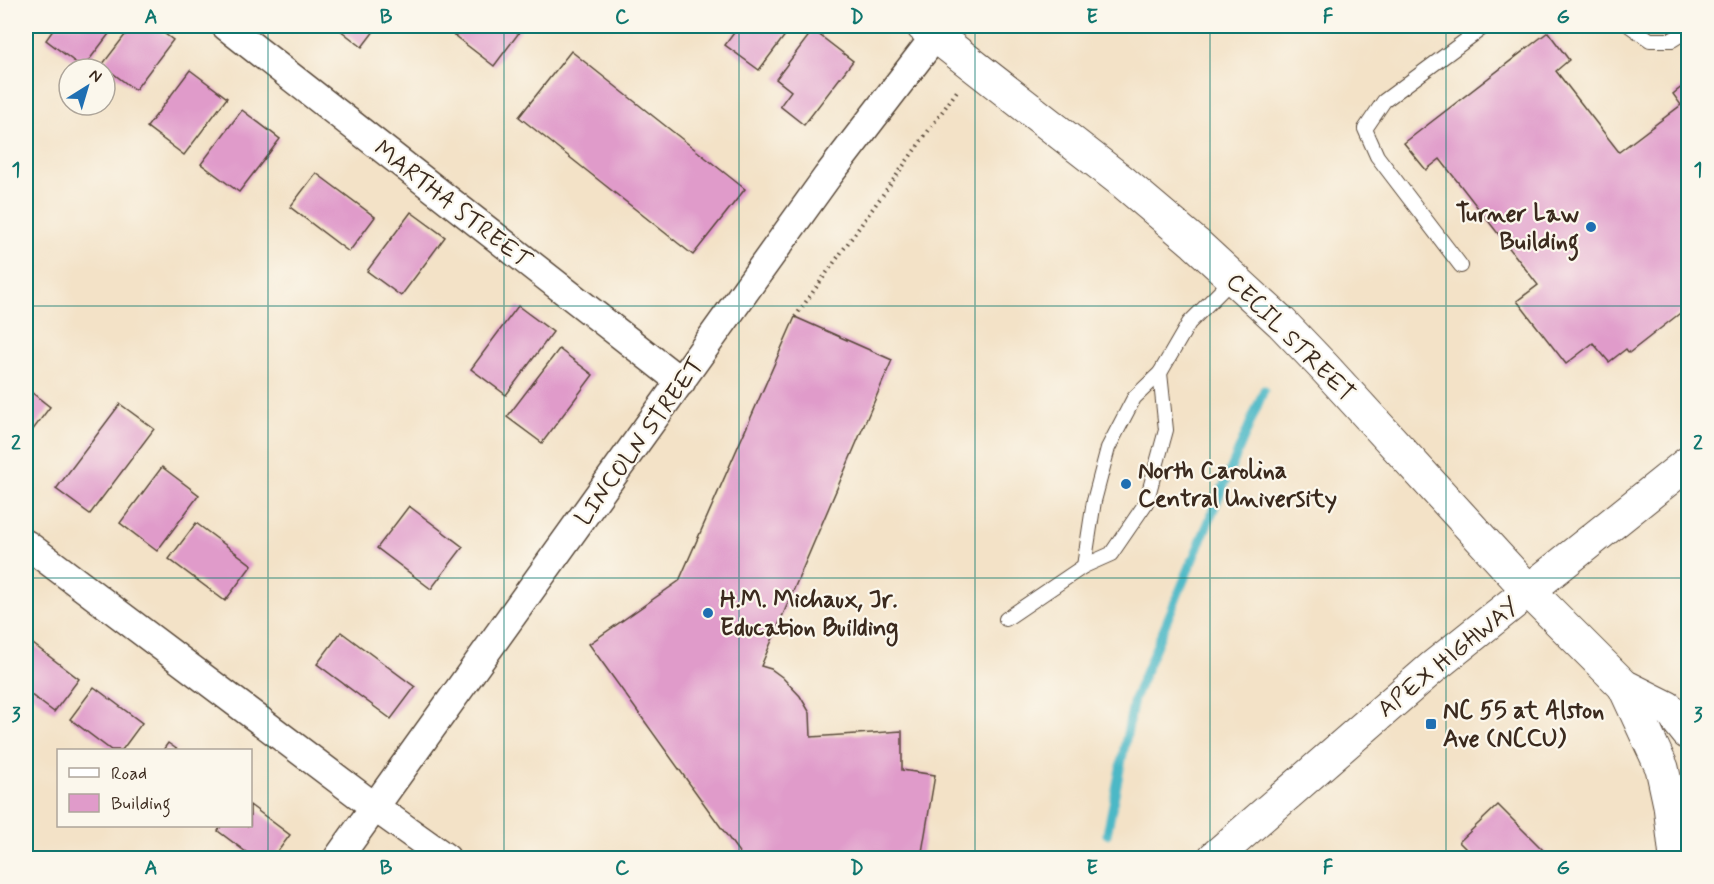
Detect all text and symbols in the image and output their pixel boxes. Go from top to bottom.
text: A [144,4,158,31]
text: B [380,4,393,31]
text: C [615,4,630,31]
text: D [850,4,864,31]
text: E [1086,4,1098,31]
text: F [1323,4,1334,31]
text: G [1556,4,1570,31]
north arrow [57,57,117,117]
text: N [85,65,106,88]
street label: MARTHA STREET [367,134,538,277]
text: 1 [12,157,20,184]
text: 1 [1694,157,1702,184]
place label: Turner Law Building [1456,199,1579,261]
marker: Turner Law Building [1584,220,1598,234]
street label: CECIL STREET [1219,267,1361,409]
street label: LINCOLN STREET [569,352,712,532]
text: 2 [11,430,21,457]
text: 2 [1693,430,1703,457]
place label: North Carolina Central University [1138,456,1337,515]
marker: North Carolina Central University [1119,477,1133,491]
place label: H.M. Michaux, Jr. Education Building [720,585,898,647]
street label: APEX HIGHWAY [1371,591,1526,725]
marker: H.M. Michaux, Jr. Education Building [701,606,715,620]
place label: NC 55 at Alston Ave (NCCU) [1443,696,1604,755]
text: 3 [11,702,21,729]
text: 3 [1693,702,1703,729]
marker: NC 55 at Alston Ave (NCCU) [1424,717,1438,731]
legend [57,749,252,827]
text: Road [111,762,147,786]
text: Building [111,792,171,818]
text: A [144,855,158,882]
text: B [380,855,393,882]
text: C [615,855,630,882]
text: D [850,855,864,882]
text: E [1086,855,1098,882]
text: F [1323,855,1334,882]
text: G [1556,855,1570,882]

